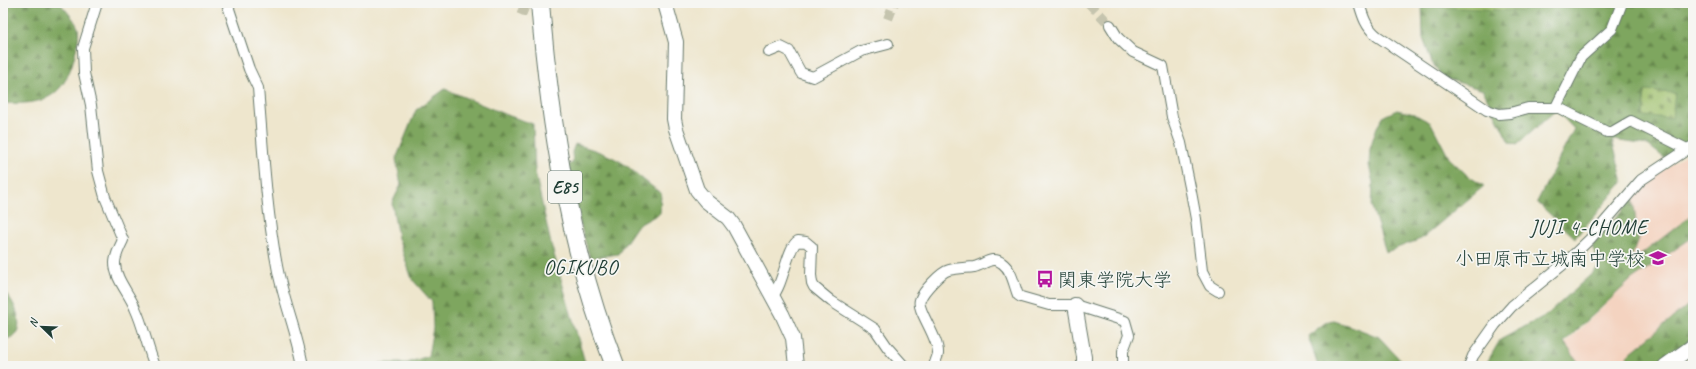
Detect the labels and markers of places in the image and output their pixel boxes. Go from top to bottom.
place label: 小田原市立城南中学校 [1455,247,1645,271]
school or university icon: 小田原市立城南中学校 [1648,248,1668,268]
place label: 関東学院大学 [1058,268,1172,292]
bus stop icon: 関東学院大学 [1035,269,1055,289]

